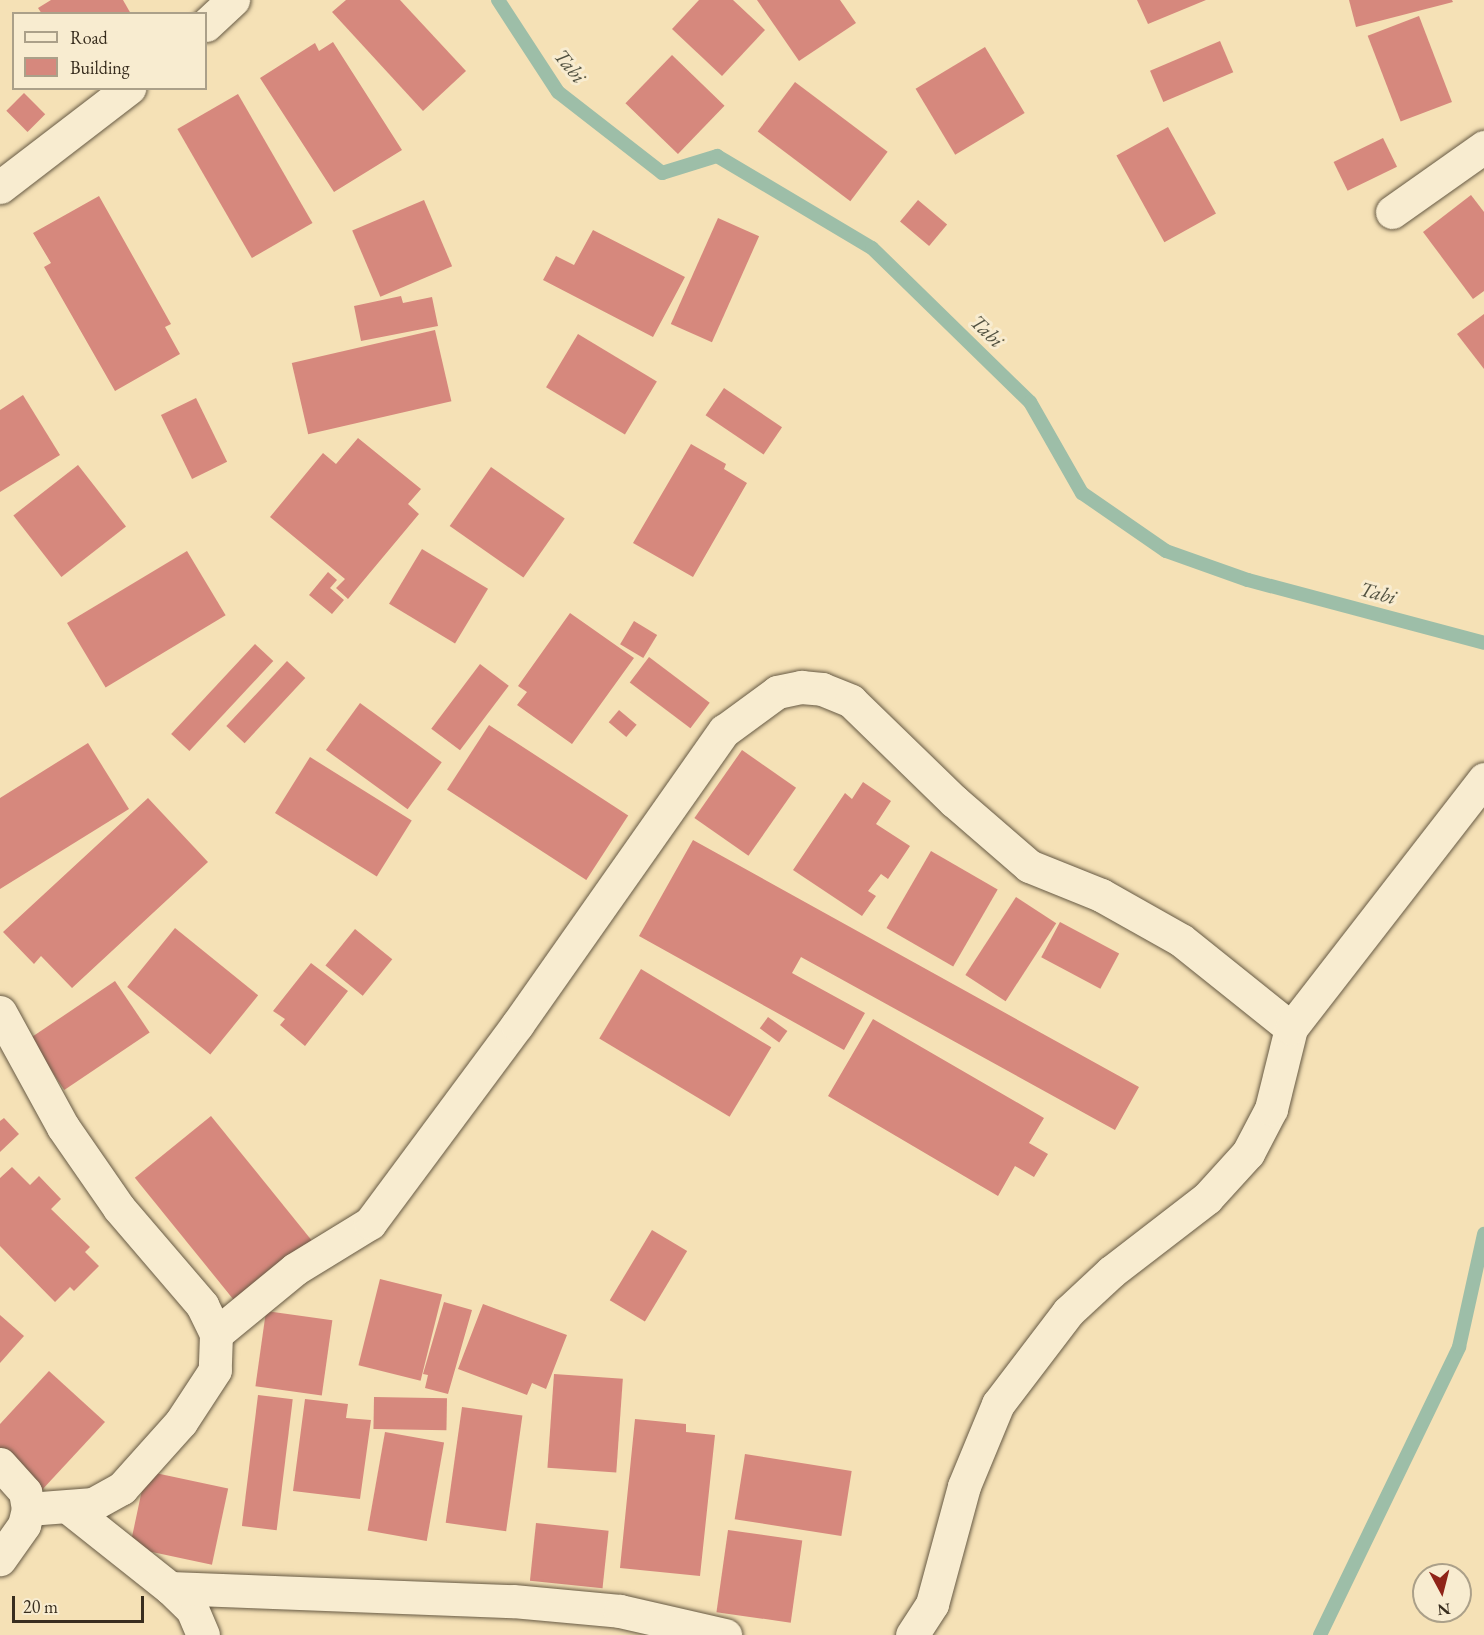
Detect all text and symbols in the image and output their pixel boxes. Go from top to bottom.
legend [12,12,207,90]
text: Road [70,26,108,49]
water label: Tabi [549,44,591,88]
text: Building [70,56,130,79]
water label: Tabi [965,309,1009,353]
water label: Tabi [1357,576,1399,610]
north arrow [1412,1563,1472,1623]
scale bar [15,1584,147,1622]
text: 20 m [23,1595,58,1618]
text: N [1436,1598,1452,1621]

